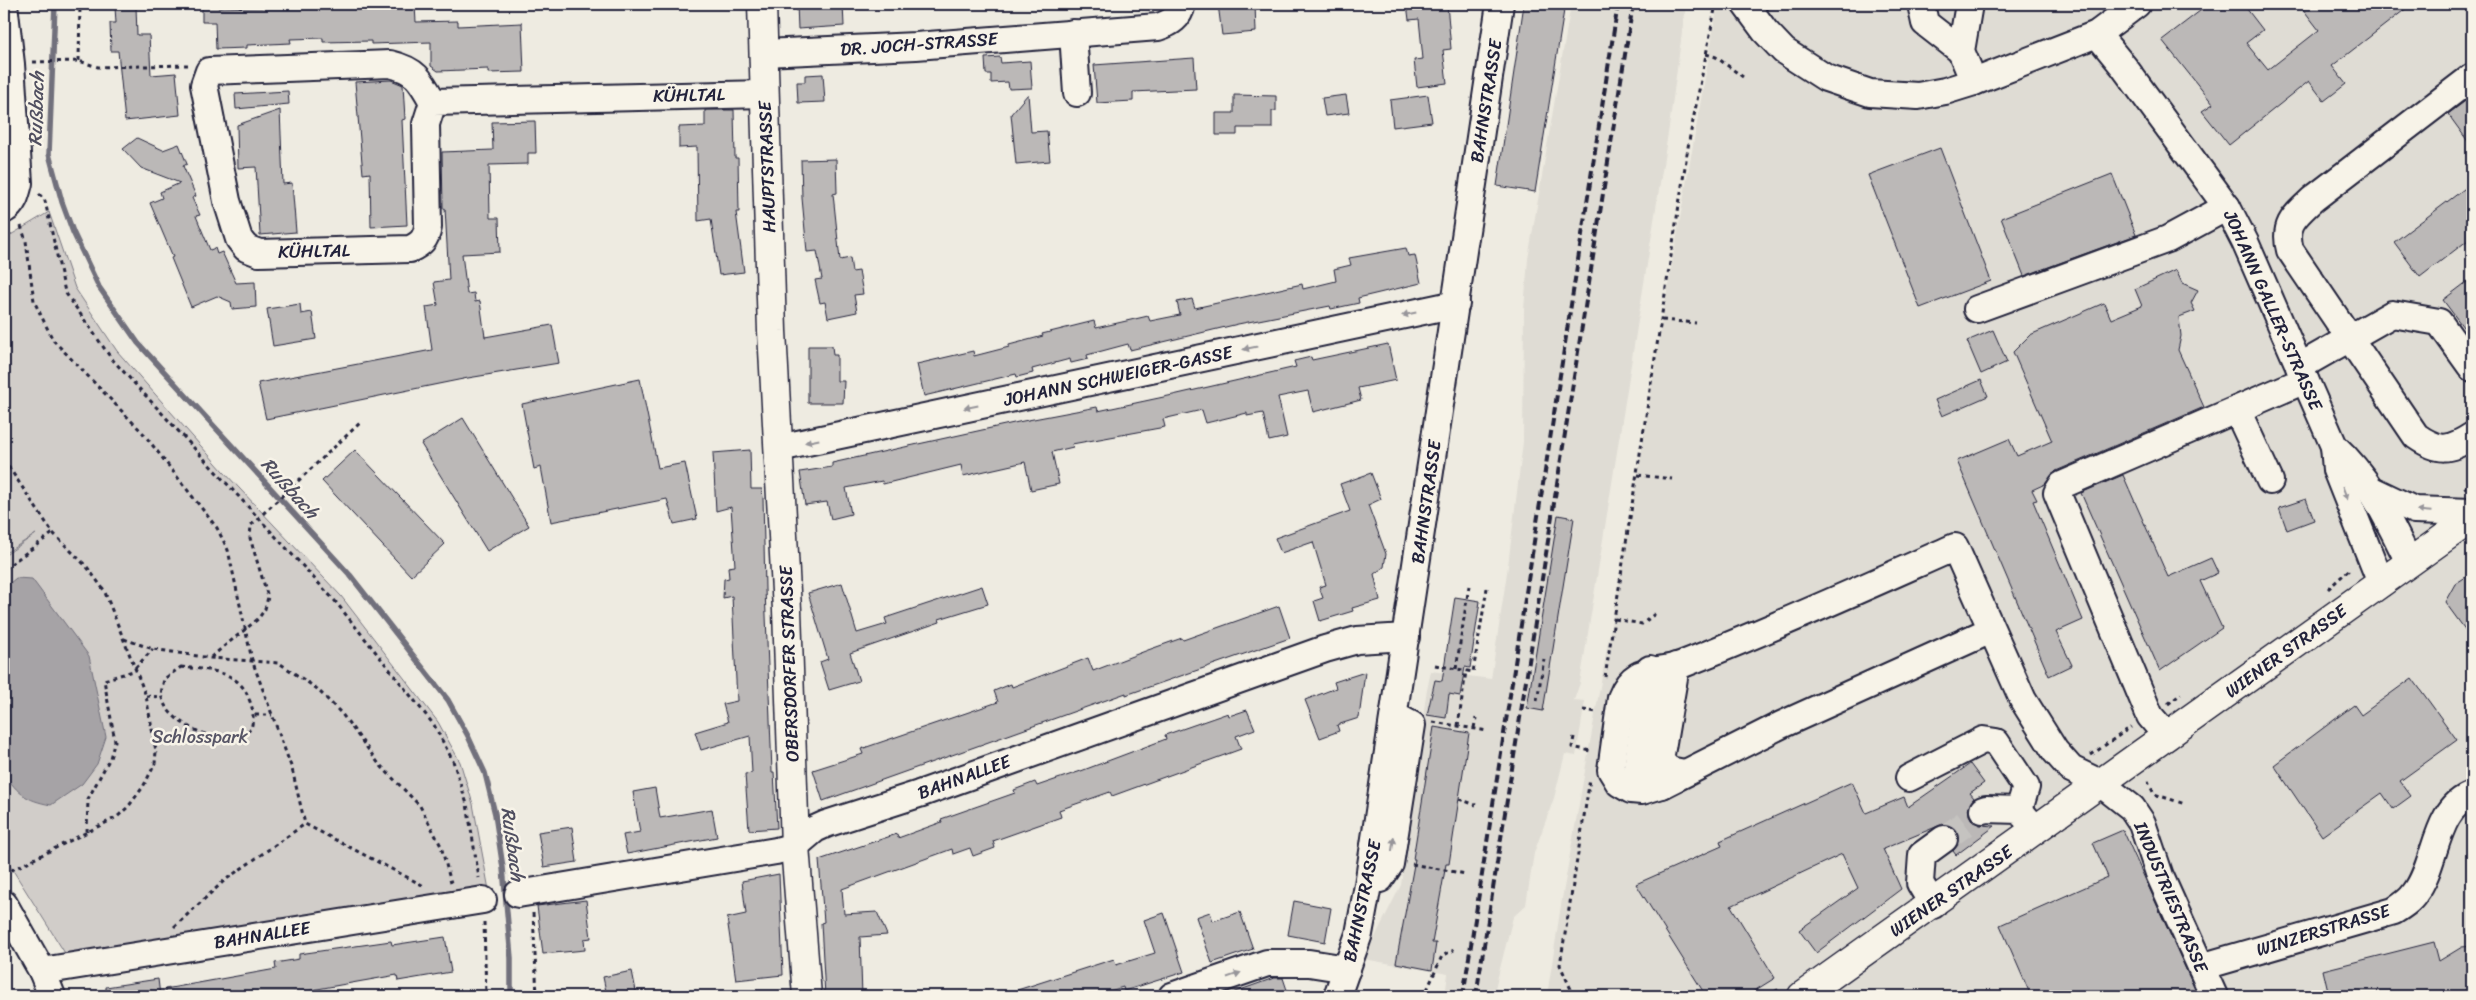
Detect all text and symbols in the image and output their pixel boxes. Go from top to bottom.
street label: DR. JOCH-STRASSE [839,22,1000,65]
street label: BAHNSTRASSE [1460,36,1512,165]
water label: Rußbach [18,69,54,147]
street label: KÜHLTAL [653,78,726,112]
street label: HAUPTSTRASSE [749,100,785,233]
street label: JOHANN GALLER-STRASSE [2214,204,2332,416]
street label: KÜHLTAL [278,234,351,268]
one-way arrow [1400,311,1416,319]
street label: JOHANN SCHWEIGER-GASSE [1000,336,1236,416]
one-way arrow [1241,345,1257,353]
one-way arrow [963,403,978,411]
one-way arrow [804,437,819,445]
street label: BAHNSTRASSE [1401,437,1451,566]
water label: Rußbach [253,449,328,528]
one-way arrow [2341,486,2349,501]
one-way arrow [2415,506,2431,514]
street label: OBERSDORFER STRASSE [770,564,808,763]
street label: WIENER STRASSE [2218,595,2355,707]
park label: Schlosspark [152,721,248,753]
street label: BAHNALLEE [913,745,1016,809]
water label: Rußbach [491,805,535,885]
street label: INDUSTRIESTRASSE [2124,816,2218,978]
street label: BAHNSTRASSE [1333,836,1391,965]
one-way arrow [1390,836,1398,852]
street label: WIENER STRASSE [1882,836,2020,946]
street label: WINZERSTRASSE [2252,894,2395,966]
street label: BAHNALLEE [212,911,313,958]
one-way arrow [1227,971,1242,978]

